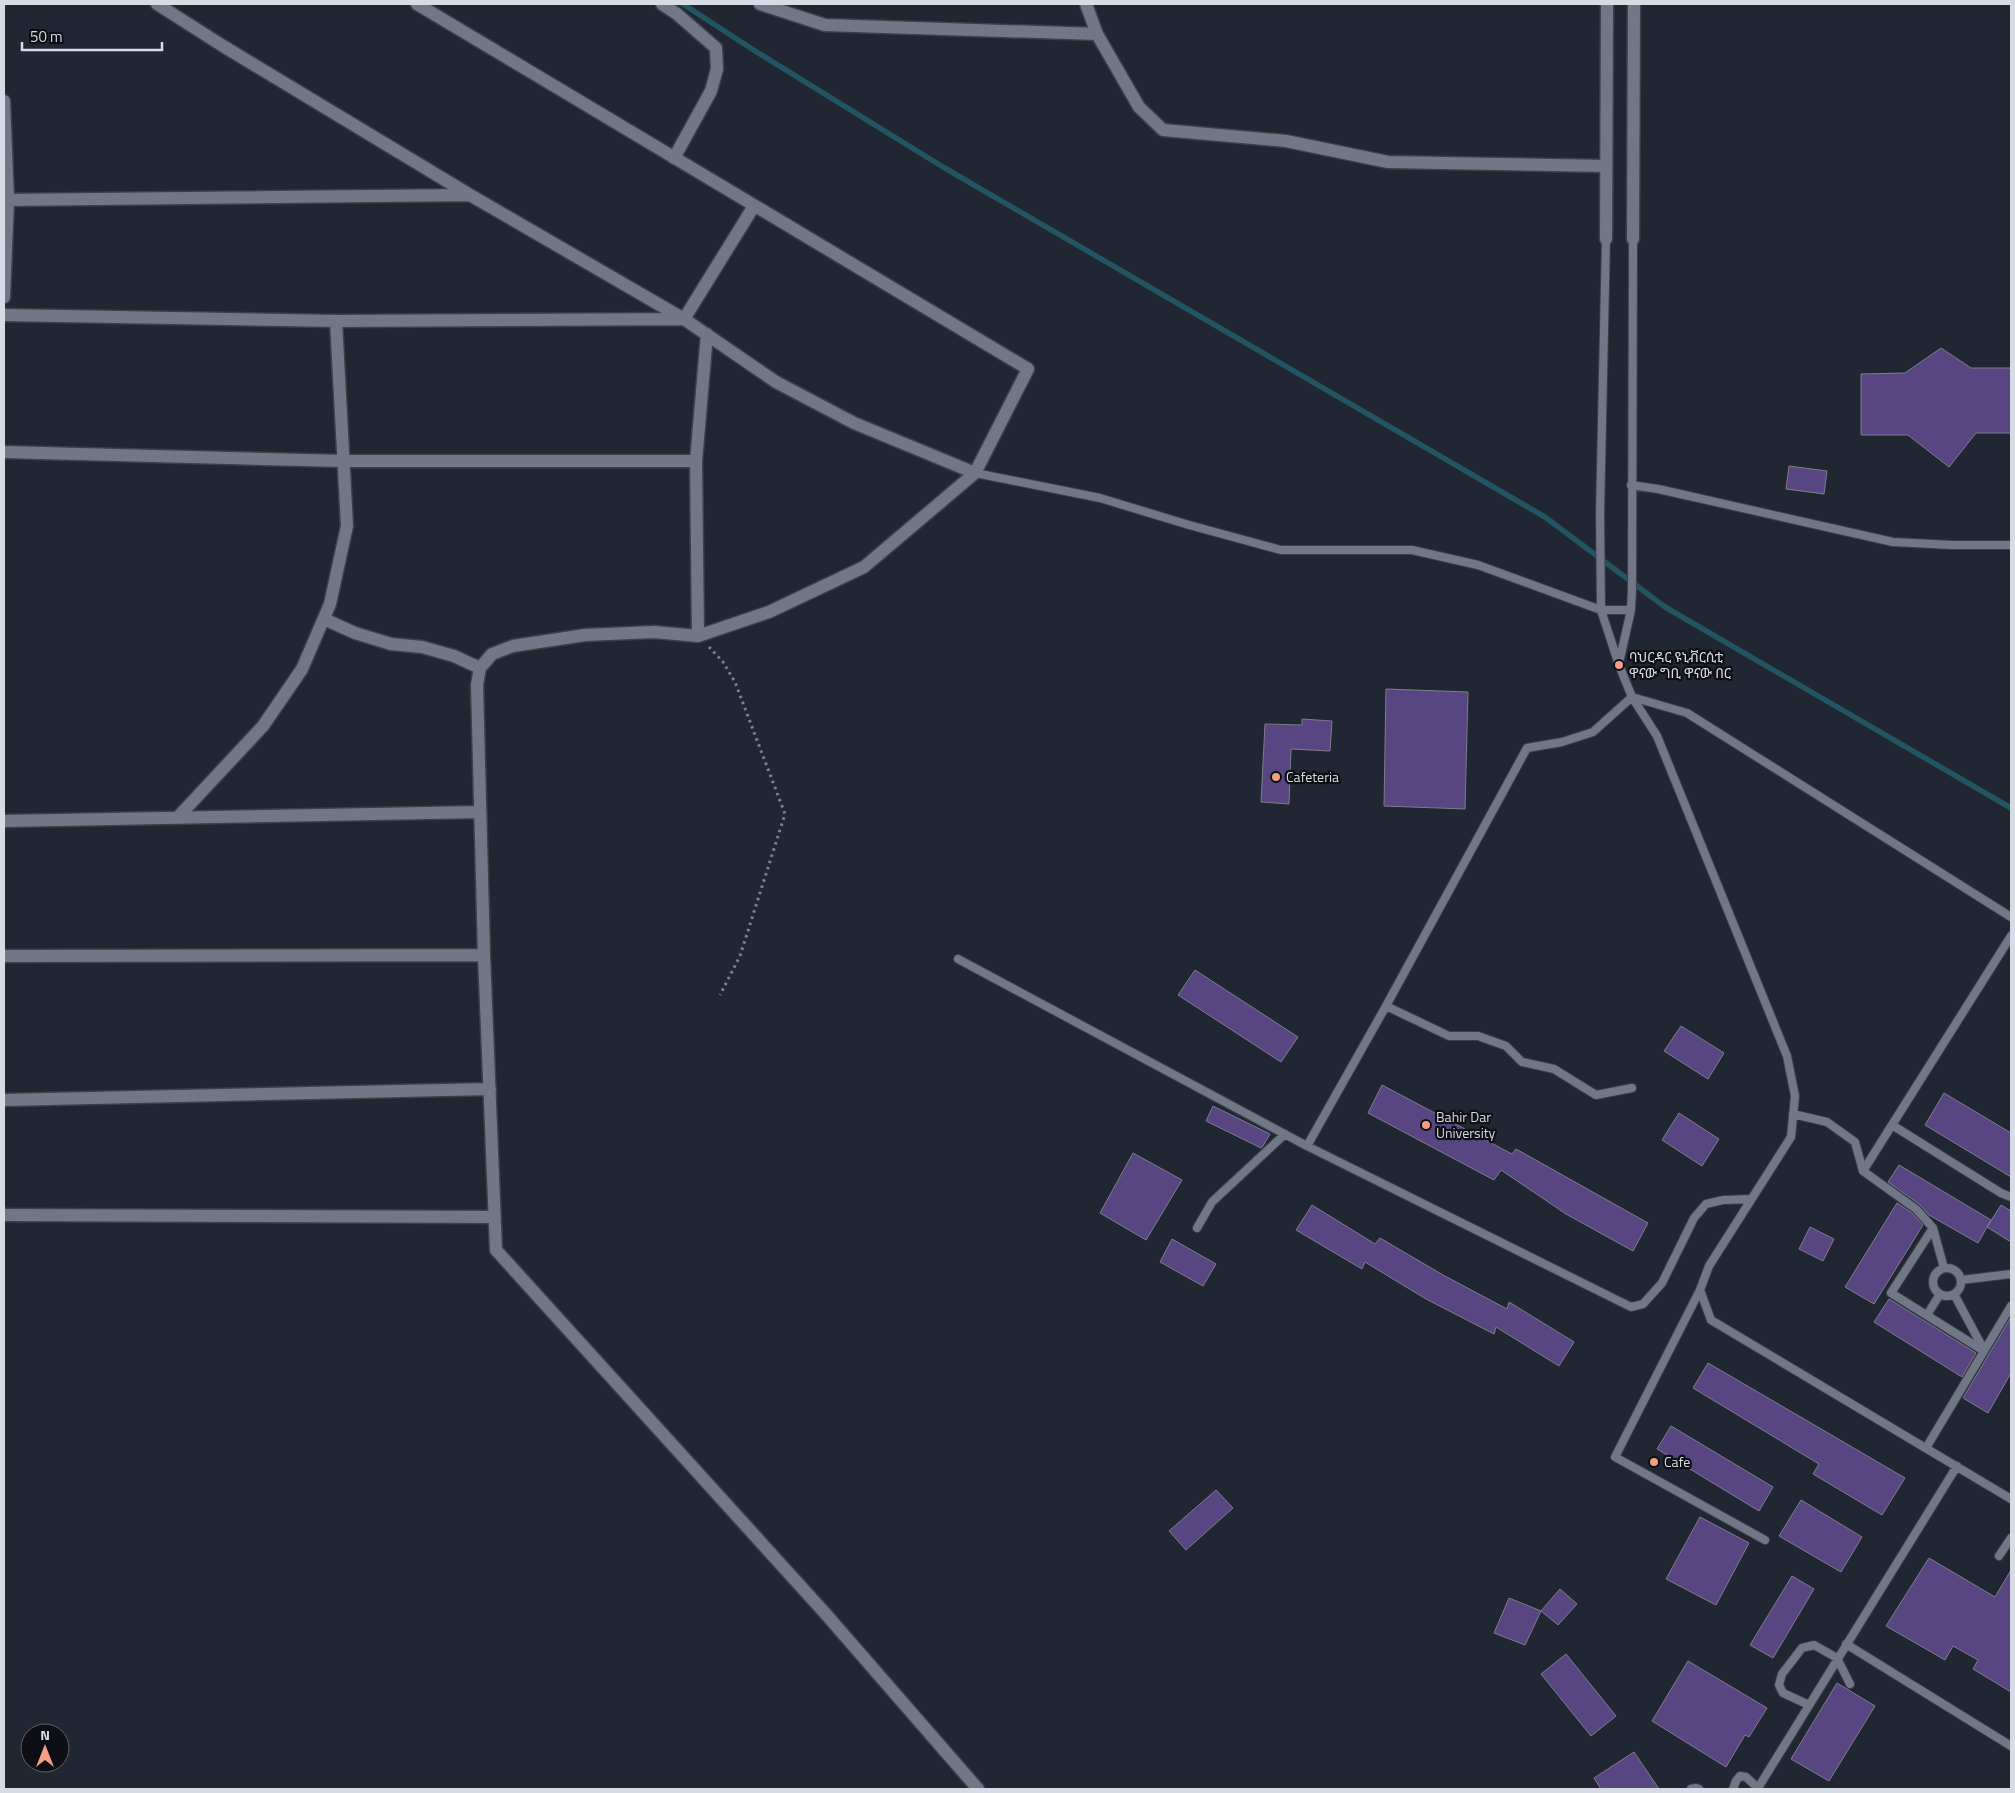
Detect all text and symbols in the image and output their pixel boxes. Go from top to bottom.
scale bar [22,20,162,52]
text: 50 m [30,25,63,48]
place label: ባህርዳር ዩኒቭርሲቲ ዋናው ግቢ ዋናው በር [1629,646,1731,683]
marker: ባህርዳር ዩኒቭርሲቲ ዋናው ግቢ ዋናው በር [1613,659,1625,671]
place label: Cafeteria [1286,766,1339,787]
marker: Cafeteria [1270,771,1282,783]
place label: Bahir Dar University [1436,1106,1496,1143]
marker: Bahir Dar University [1420,1119,1432,1131]
place label: Cafe [1664,1451,1690,1472]
marker: Cafe [1648,1456,1660,1468]
north arrow [20,1723,70,1773]
text: N [40,1724,50,1745]

